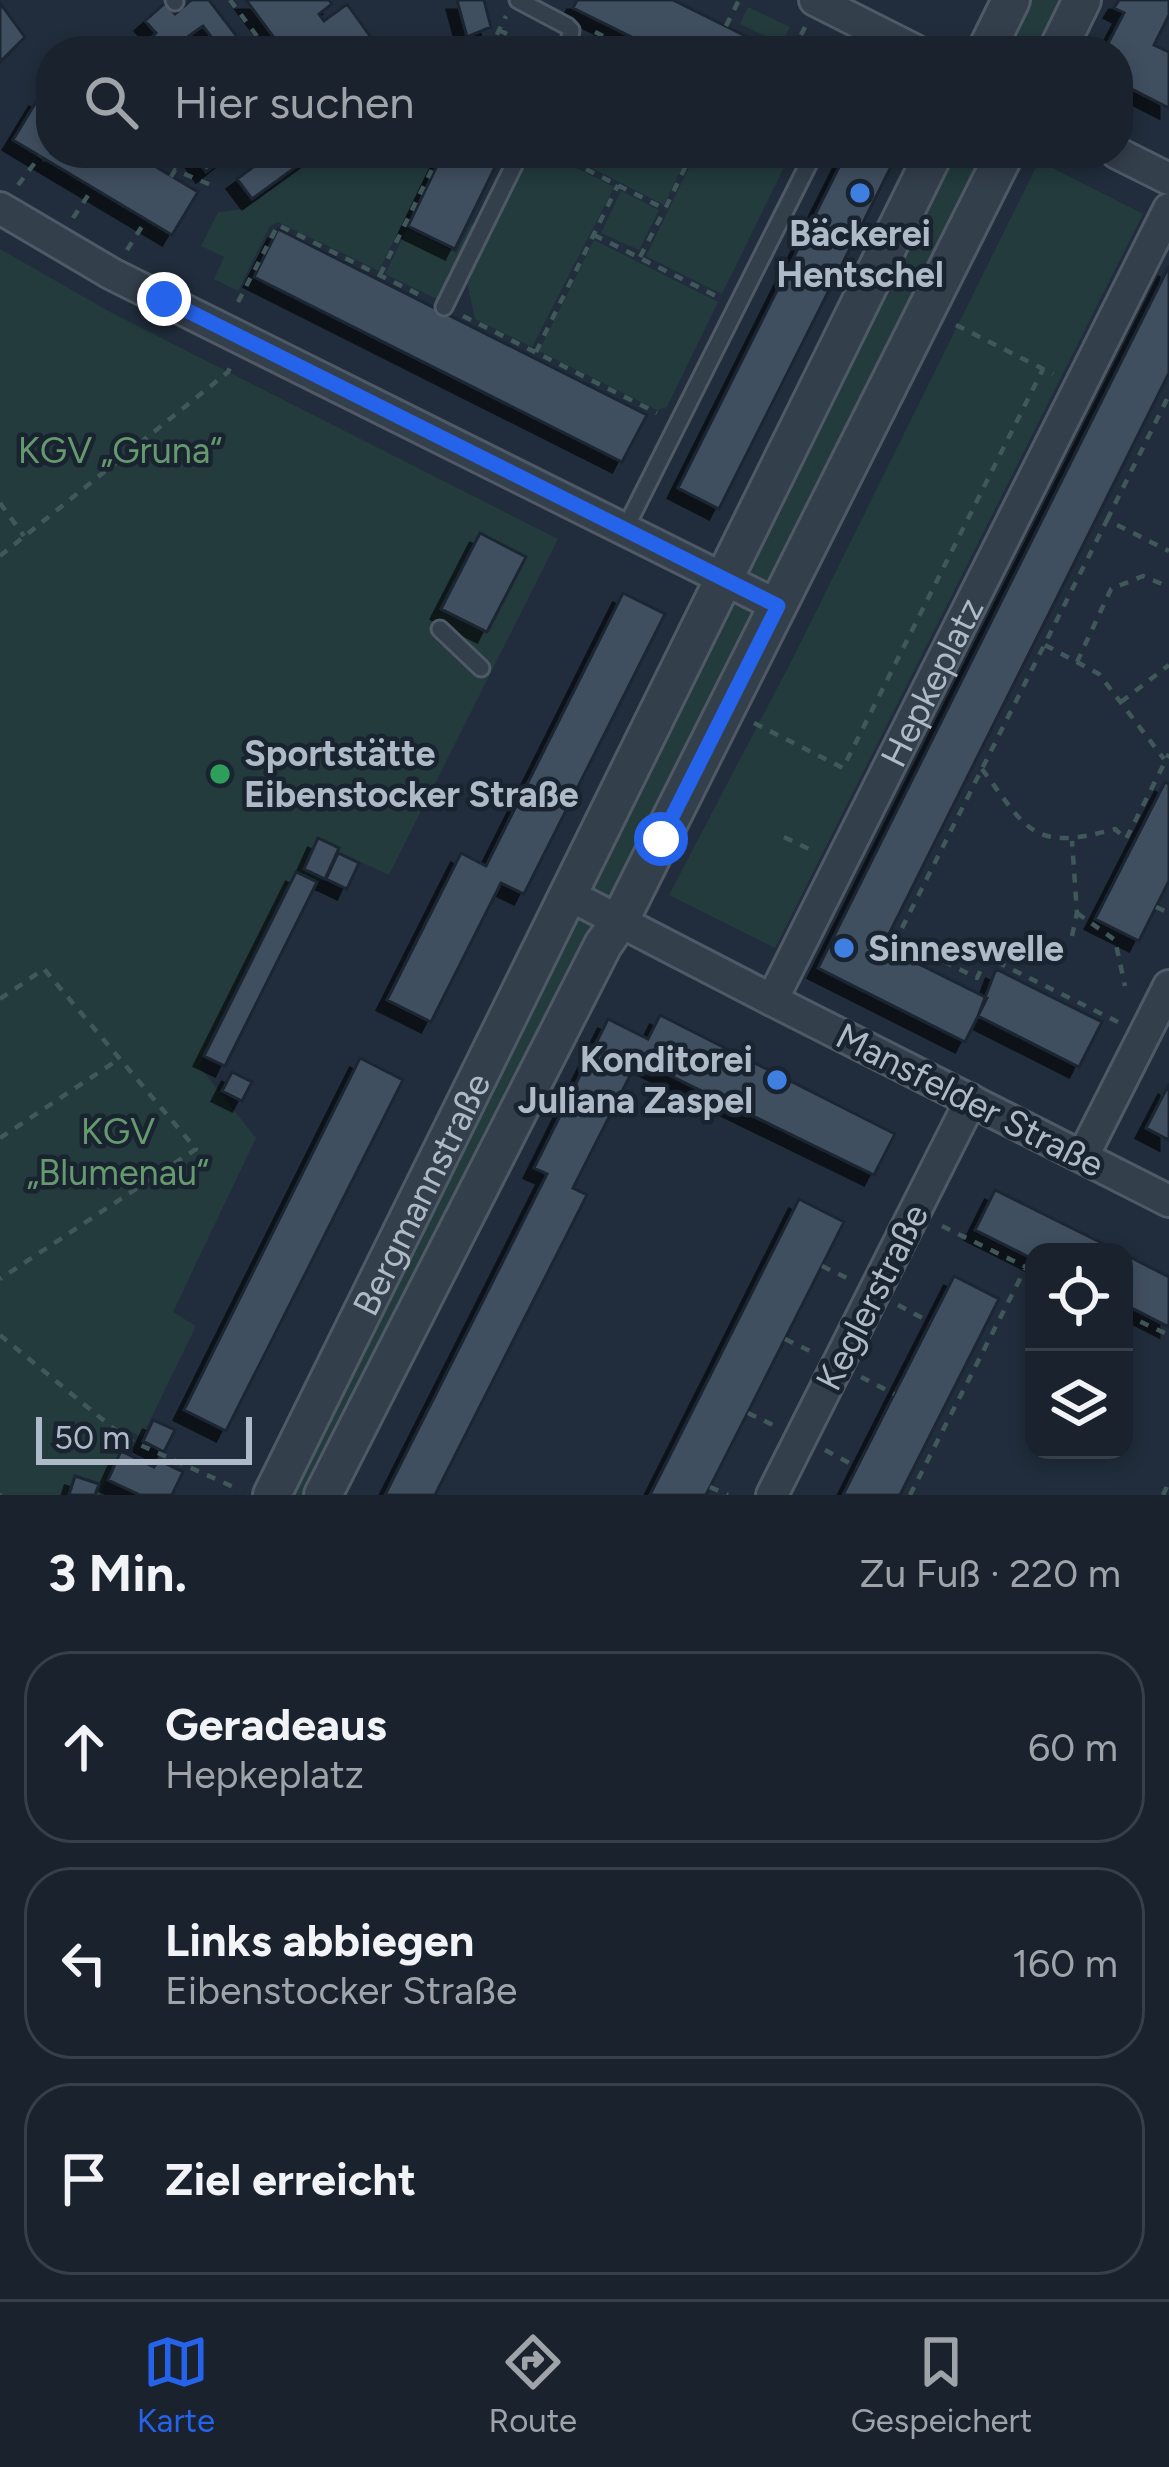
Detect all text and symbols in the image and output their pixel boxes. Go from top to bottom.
search box [36,36,1133,168]
icon: search [78,69,144,135]
text: Hier suchen [174,75,414,129]
marker: Bäckerei Hentschel [847,180,873,206]
place label: Bäckerei Hentschel [776,212,944,296]
route end [137,272,191,326]
park label: KGV „Gruna“ [18,429,222,472]
street label: Hepkeplatz [871,590,992,774]
place label: Sportstätte Eibenstocker Straße [244,732,579,816]
marker: Sportstätte Eibenstocker Straße [207,761,233,787]
route start [634,812,688,866]
place label: Sinneswelle [868,927,1064,970]
marker: Sinneswelle [831,935,857,961]
street label: Mansfelder Straße [829,1014,1111,1186]
place label: Konditorei Juliana Zaspel [518,1038,753,1122]
street label: Bergmannstraße [343,1066,499,1322]
marker: Konditorei Juliana Zaspel [764,1067,790,1093]
park label: KGV „Blumenau“ [27,1110,209,1194]
street label: Keglerstraße [807,1197,937,1397]
map controls [1025,1243,1133,1459]
button: locate [1025,1243,1133,1351]
button: layers [1025,1351,1133,1459]
scale bar [36,1411,252,1464]
text: 50 m [54,1418,130,1457]
text: 3 Min. [48,1543,187,1604]
text: Zu Fuß · 220 m [859,1550,1121,1597]
text: Geradeaus [165,1697,387,1751]
icon: ahead [51,1714,117,1780]
text: 60 m [1028,1724,1118,1771]
text: Hepkeplatz [165,1751,364,1798]
text: Links abbiegen [165,1913,474,1967]
icon: left [51,1930,117,1996]
text: 160 m [1012,1940,1118,1987]
text: Eibenstocker Straße [165,1967,517,2014]
icon: arrive [51,2146,117,2212]
text: Ziel erreicht [165,2152,416,2206]
tab: Karte [137,2329,215,2440]
tab: Route [489,2329,577,2440]
tab: Gespeichert [851,2329,1032,2440]

